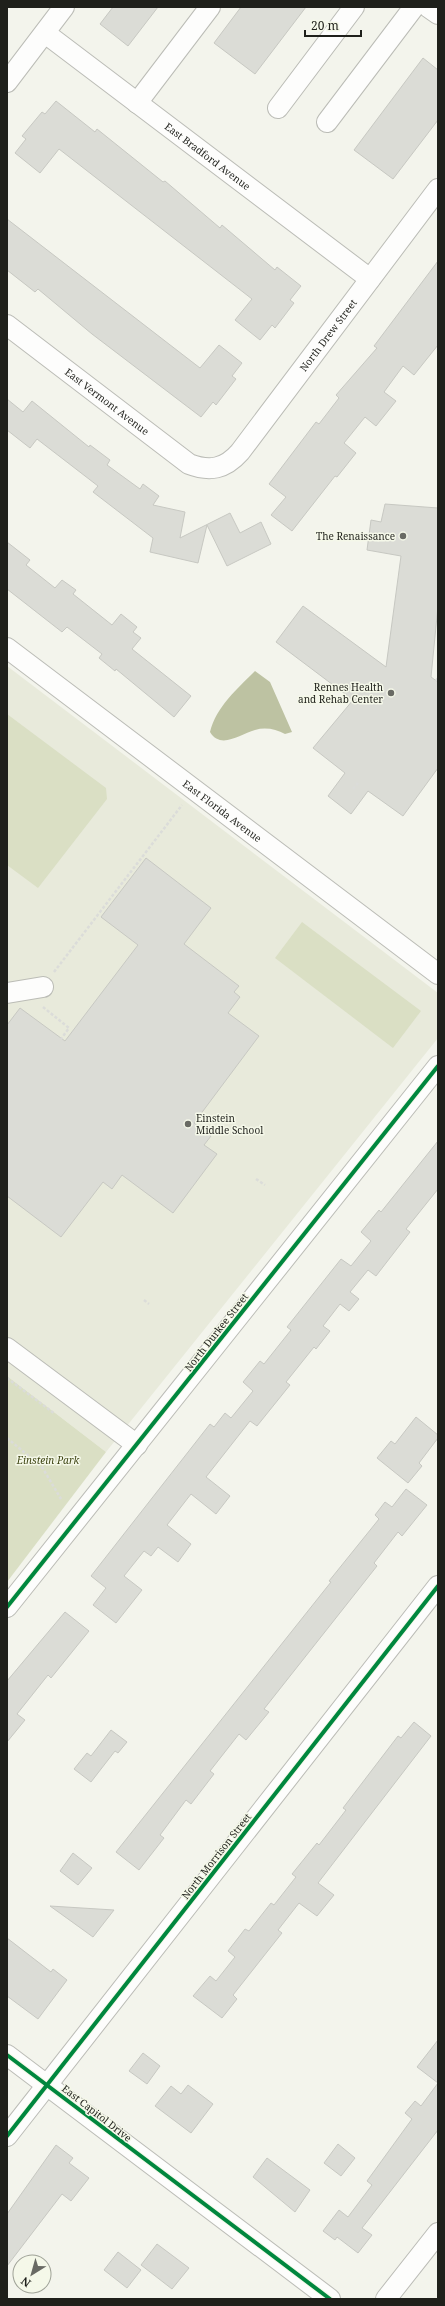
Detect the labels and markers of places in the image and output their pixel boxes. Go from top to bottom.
place label: The Renaissance [316,529,395,543]
marker: The Renaissance [398,531,408,541]
place label: Rennes Health and Rehab Center [298,680,384,706]
marker: Rennes Health and Rehab Center [386,688,396,698]
place label: Einstein Middle School [196,1111,263,1137]
marker: Einstein Middle School [183,1119,193,1129]

